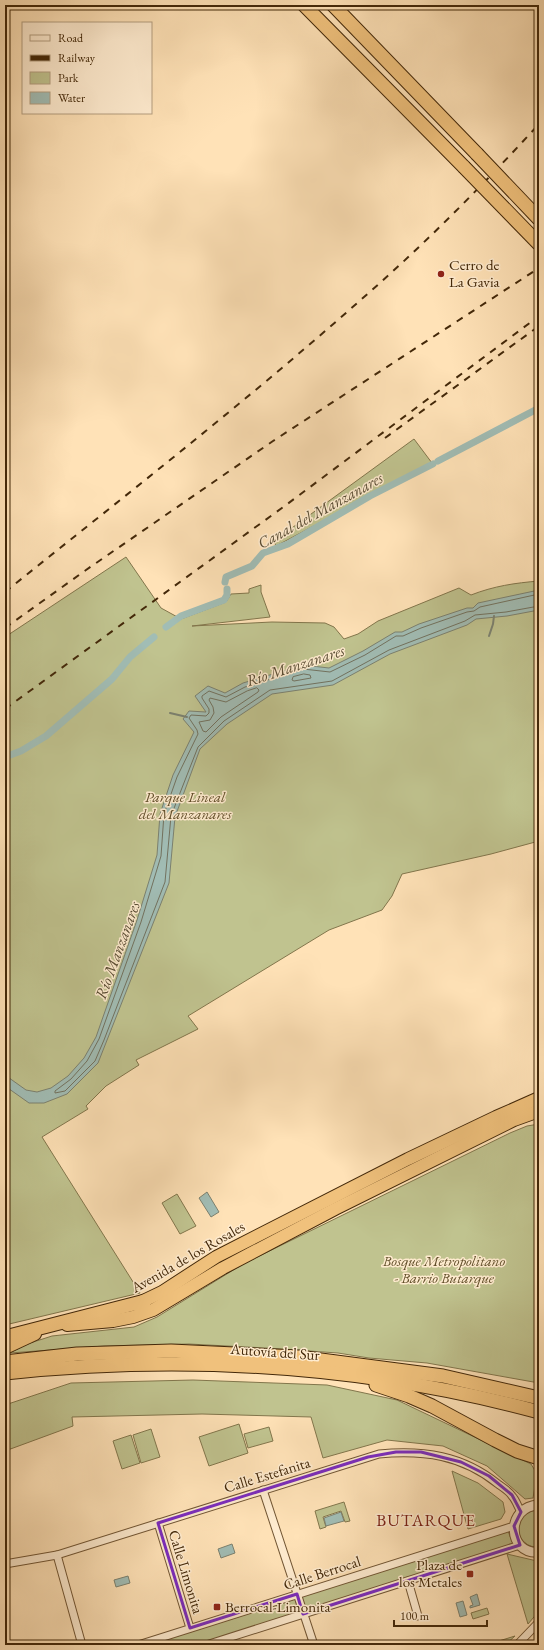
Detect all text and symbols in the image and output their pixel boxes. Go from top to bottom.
legend [22,22,152,114]
text: Road [58,30,84,46]
text: Railway [58,50,96,66]
text: Park [58,70,79,86]
text: Water [58,90,85,106]
place label: Cerro de La Gavia [449,255,500,291]
marker: Cerro de La Gavia [436,269,446,279]
water label: Canal del Manzanares [254,467,387,554]
water label: Río Manzanares [243,639,348,691]
park label: Parque Lineal del Manzanares [139,787,232,823]
water label: Río Manzanares [90,898,145,1002]
street label: Avenida de los Rosales [127,1216,248,1297]
park label: Bosque Metropolitano - Barrio Butarque [382,1251,506,1288]
street label: Autovía del Sur [229,1339,320,1364]
street label: Calle Estefanita [221,1452,312,1497]
district label: BUTARQUE [376,1509,476,1531]
street label: Calle Limonita [165,1528,208,1616]
street label: Calle Berrocal [281,1551,363,1594]
place label: Plaza de los Metales [399,1555,462,1591]
marker: Plaza de los Metales [465,1569,475,1579]
place label: Berrocal-Limonita [225,1597,331,1616]
marker: Berrocal-Limonita [212,1602,222,1612]
scale bar [394,1602,487,1628]
text: 100 m [400,1608,430,1624]

